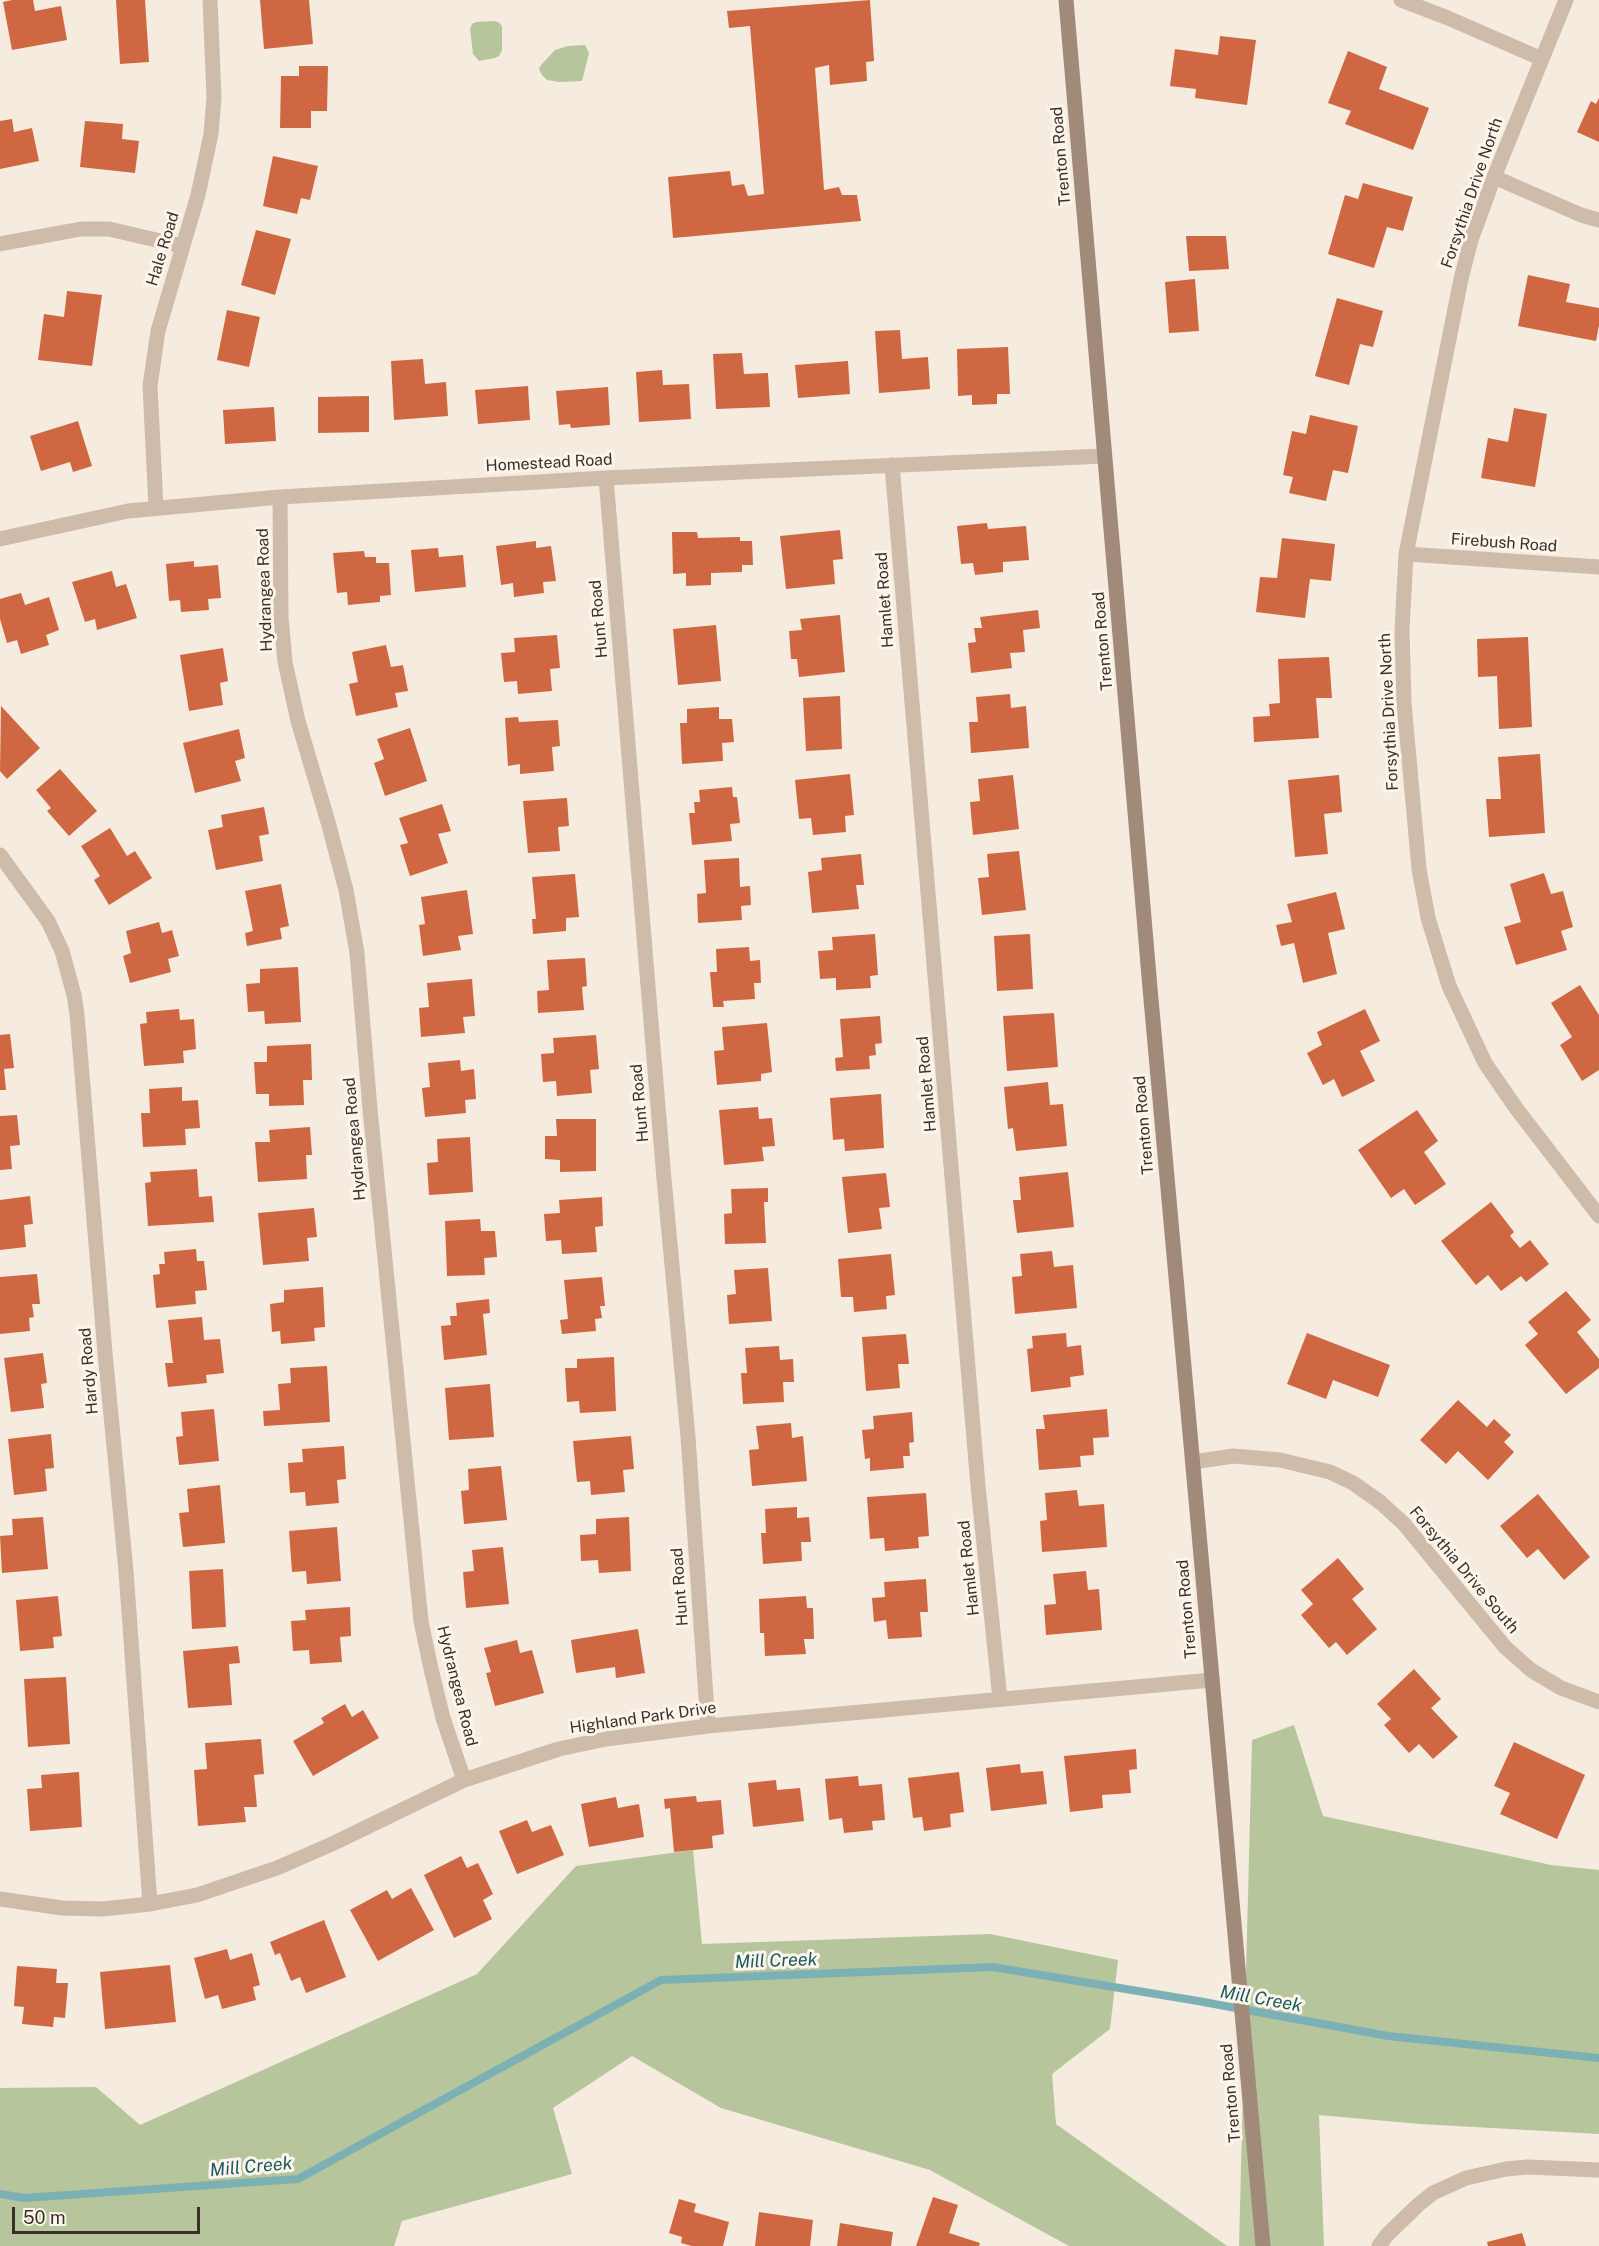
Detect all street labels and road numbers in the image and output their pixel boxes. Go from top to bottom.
street label: Trenton Road [1047,106,1075,206]
street label: Forsythia Drive North [1437,115,1507,271]
street label: Hale Road [143,210,183,288]
street label: Homestead Road [485,450,613,476]
street label: Hydrangea Road [253,528,277,652]
street label: Firebush Road [1450,530,1558,556]
street label: Hamlet Road [872,551,898,649]
street label: Hunt Road [586,579,612,659]
street label: Trenton Road [1089,591,1117,691]
street label: Forsythia Drive North [1375,633,1403,791]
street label: Hamlet Road [913,1035,941,1133]
street label: Hunt Road [627,1063,653,1143]
street label: Trenton Road [1130,1075,1158,1175]
street label: Hydrangea Road [340,1077,370,1201]
street label: Hardy Road [76,1327,102,1415]
street label: Forsythia Drive South [1405,1503,1523,1637]
street label: Hamlet Road [954,1519,984,1617]
street label: Hunt Road [668,1547,692,1627]
street label: Trenton Road [1173,1559,1201,1659]
street label: Hydrangea Road [433,1624,481,1748]
street label: Highland Park Drive [568,1698,718,1738]
street label: Trenton Road [1217,2043,1245,2143]

